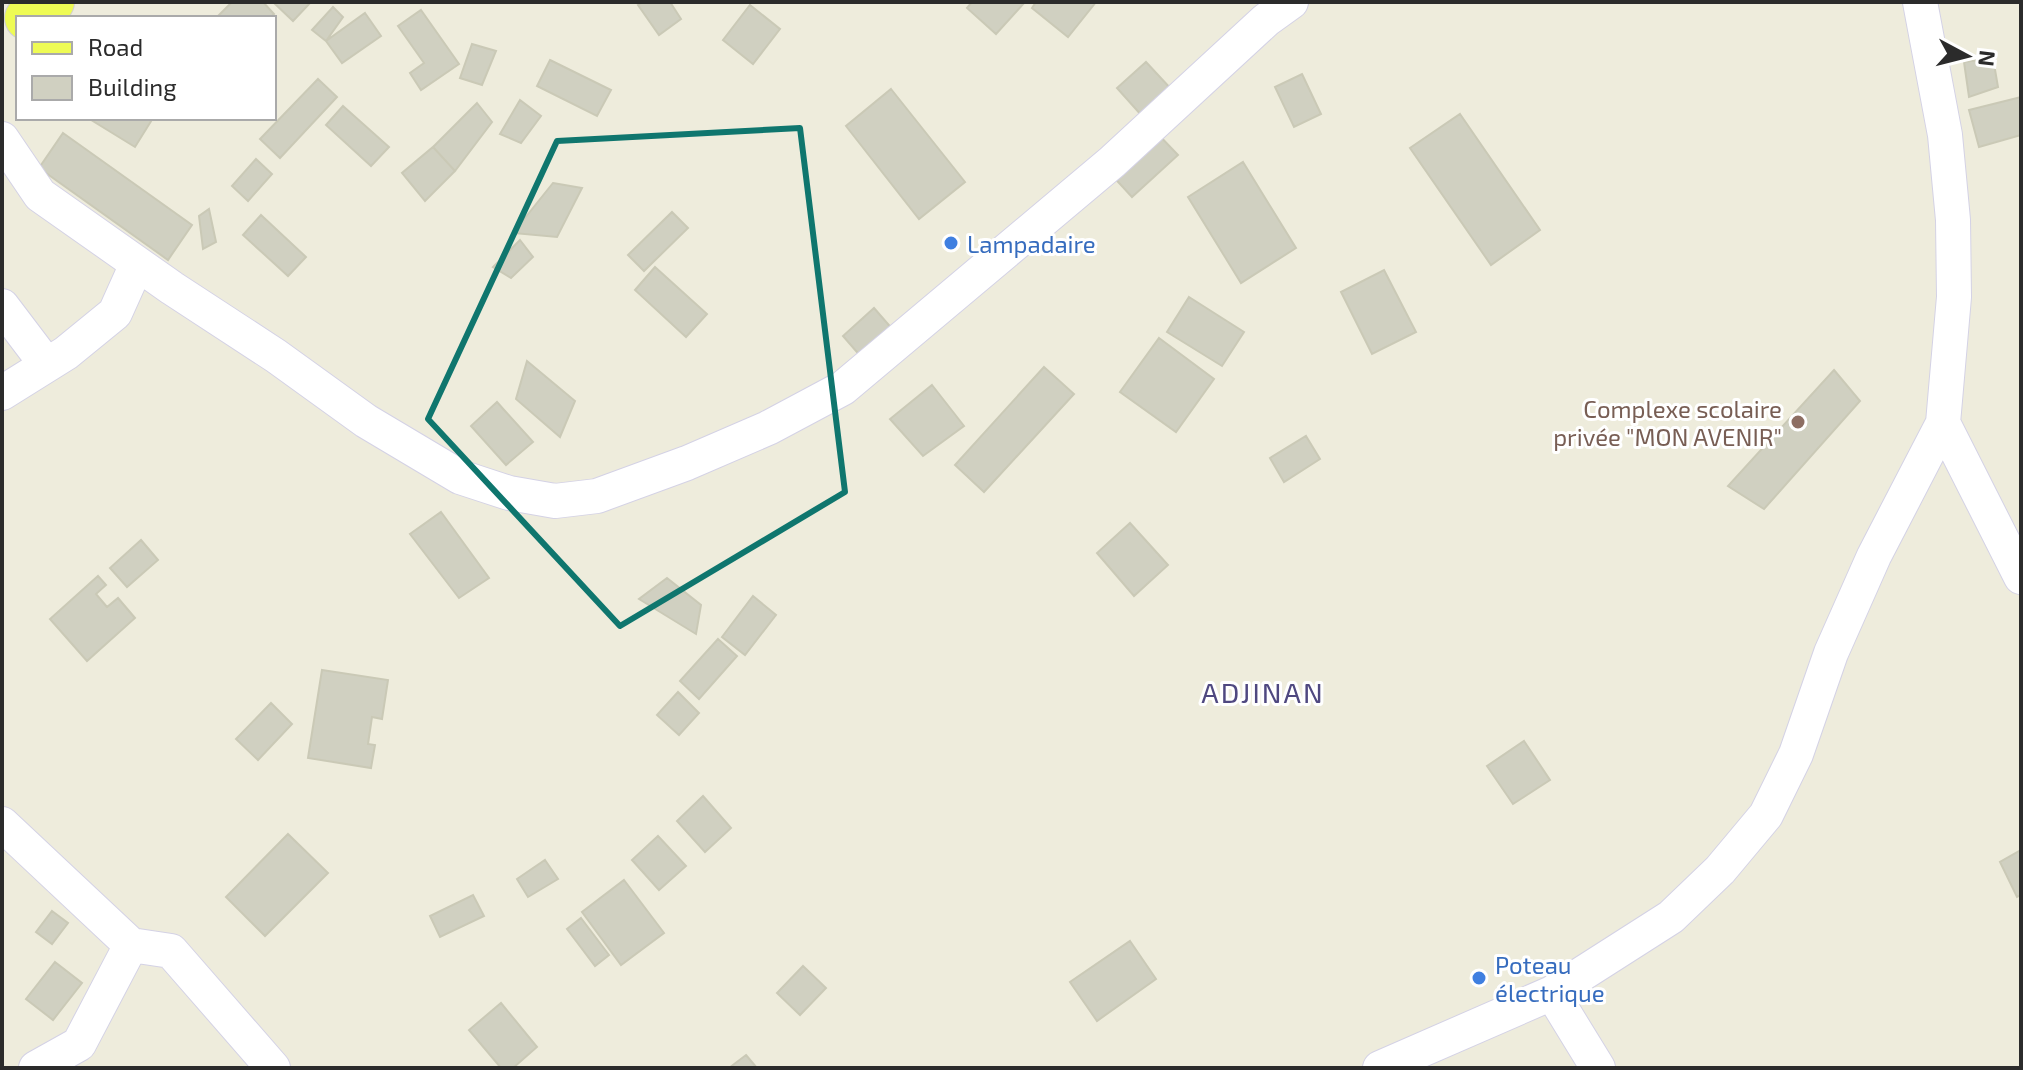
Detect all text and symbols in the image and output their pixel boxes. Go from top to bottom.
legend [16,16,276,120]
north arrow [1927,16,2007,96]
text: Road [88,32,143,61]
text: N [1974,49,2002,68]
text: Building [88,72,177,101]
place label: Lampadaire [967,229,1096,258]
marker: Lampadaire [942,234,960,252]
place label: Complexe scolaire privée "MON AVENIR" [1553,394,1782,451]
marker: Complexe scolaire privée "MON AVENIR" [1789,413,1807,431]
district label: ADJINAN [1201,675,1325,709]
place label: Poteau électrique [1495,950,1605,1007]
marker: Poteau électrique [1470,969,1488,987]

